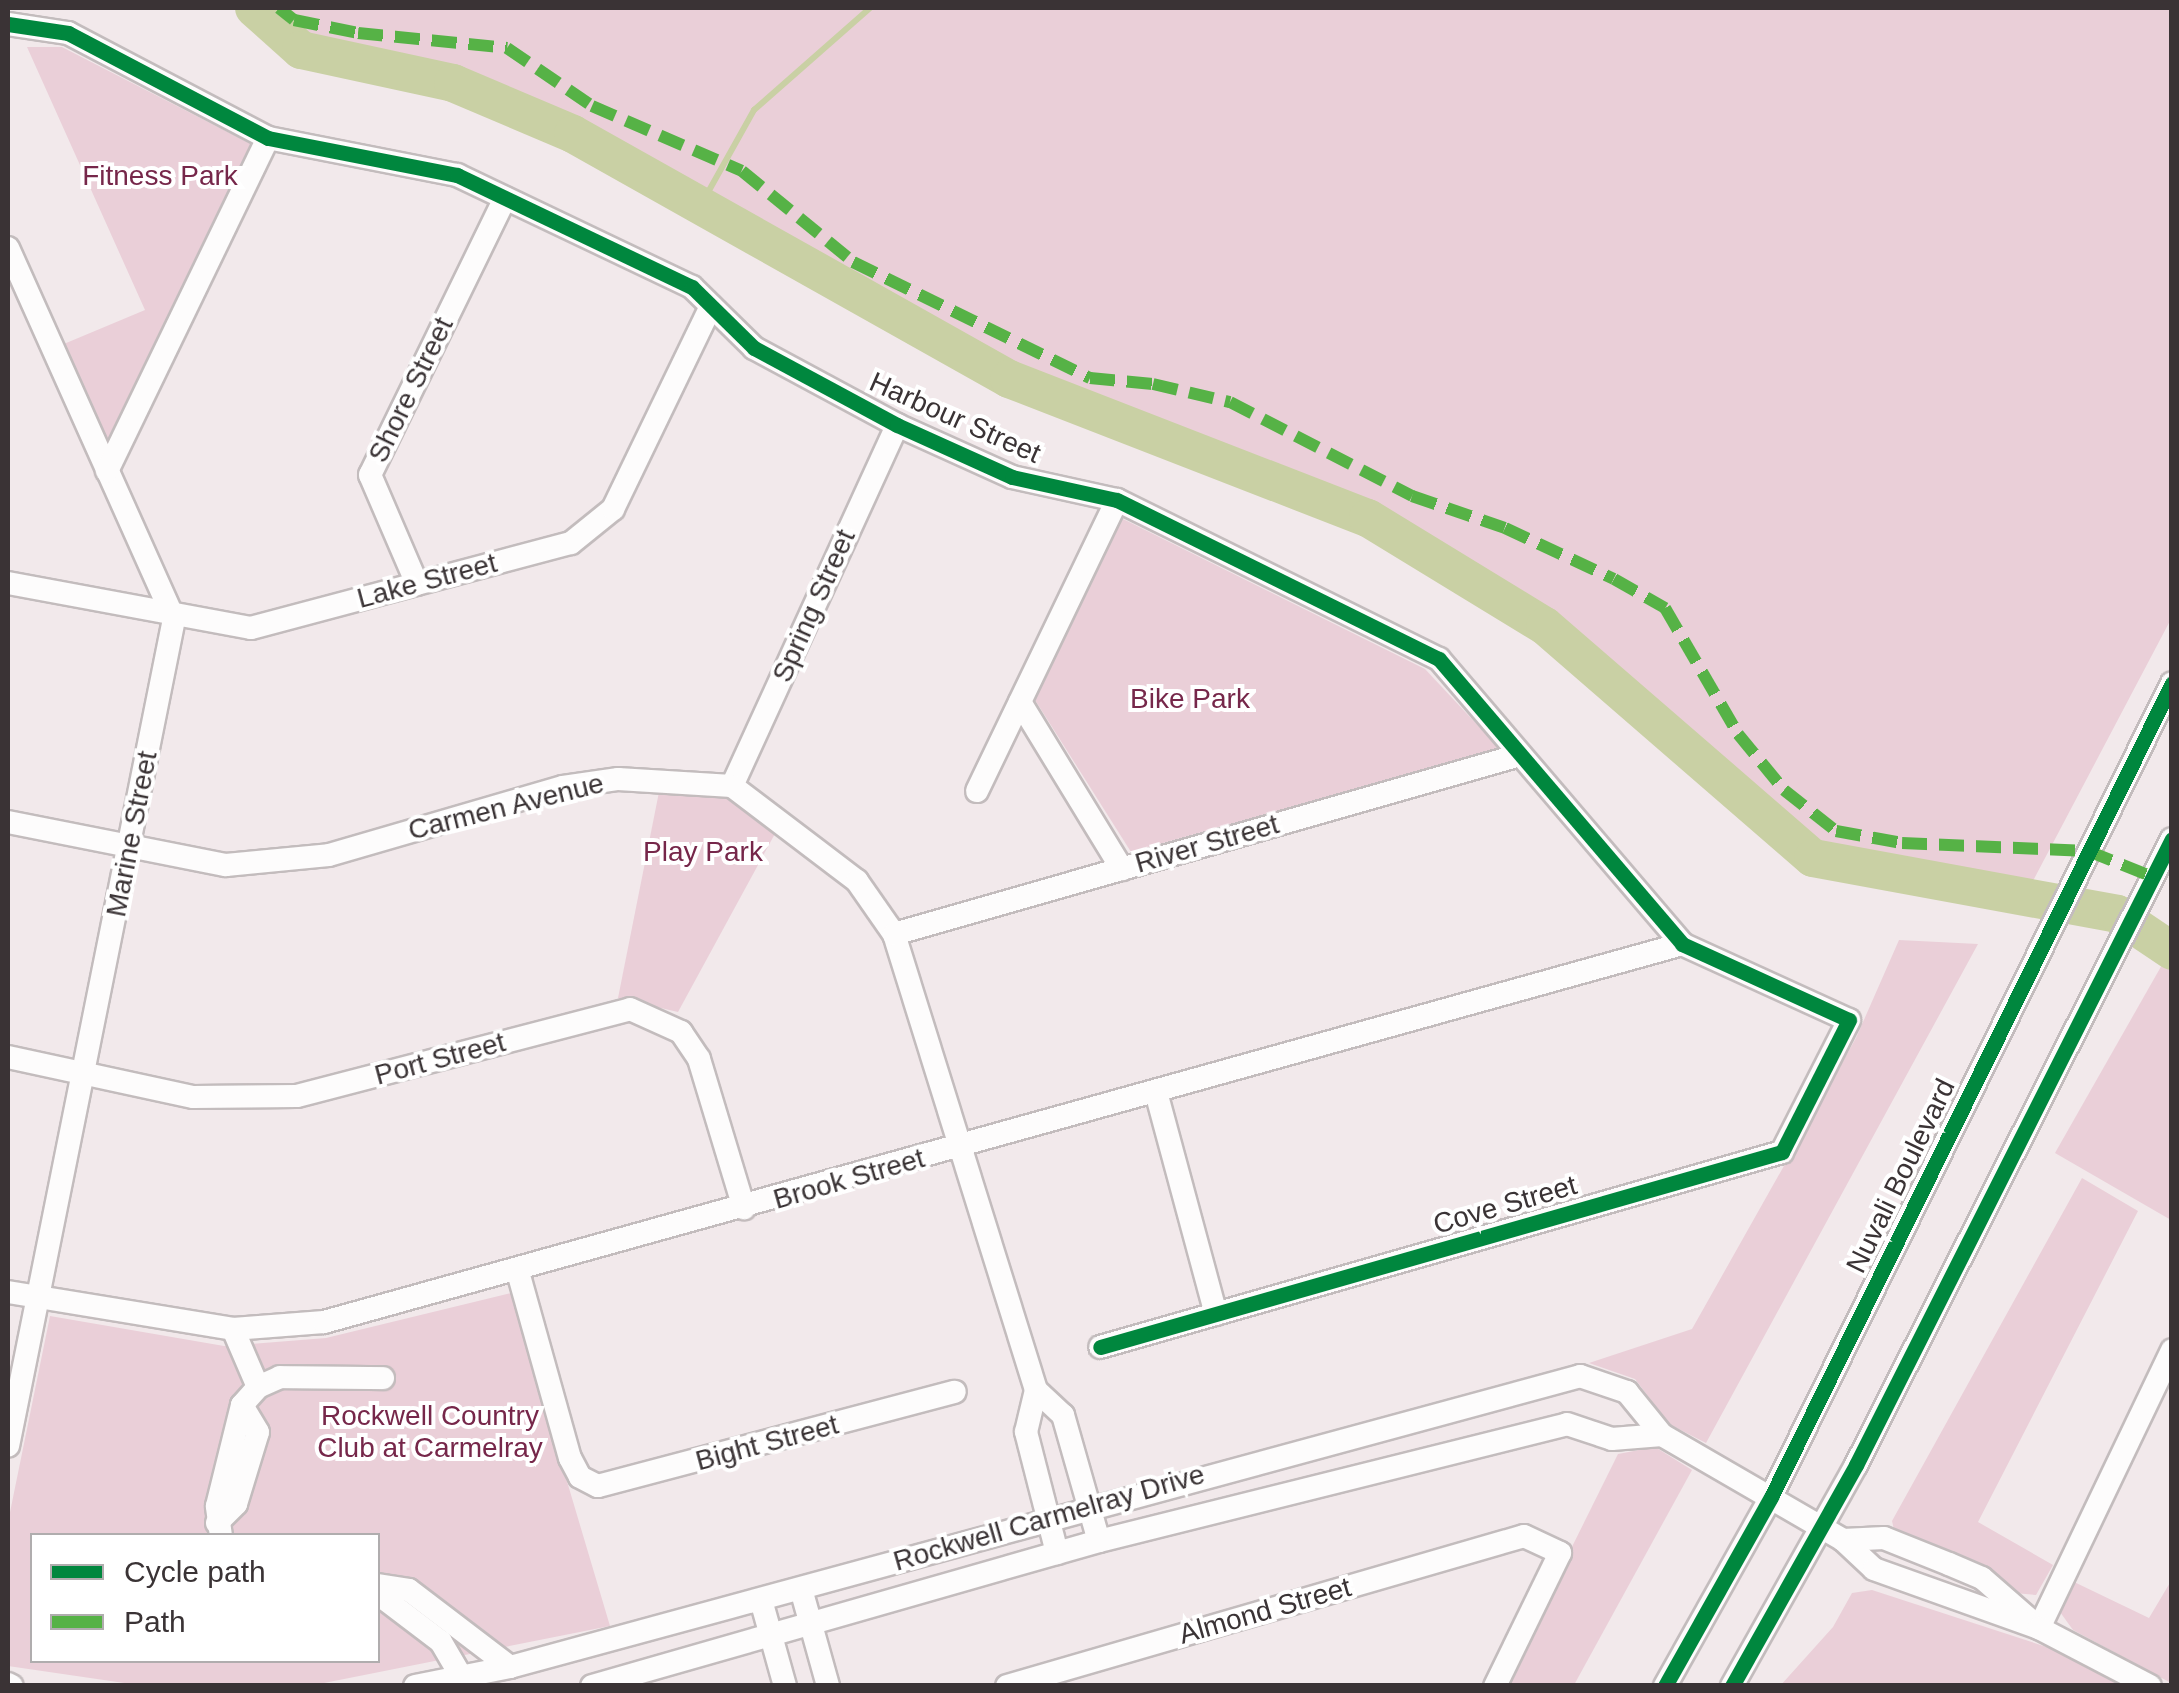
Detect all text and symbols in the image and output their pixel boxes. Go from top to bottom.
park label: Fitness Park [82,159,238,193]
street label: Shore Street [361,312,461,468]
street label: Harbour Street [864,365,1046,471]
street label: Spring Street [765,525,863,687]
street label: Lake Street [353,546,501,616]
park label: Bike Park [1130,682,1250,716]
street label: Marine Street [99,748,165,920]
street label: Carmen Avenue [404,766,608,848]
street label: River Street [1131,807,1283,881]
park label: Play Park [643,835,763,869]
street label: Port Street [371,1025,509,1093]
street label: Nuvali Boulevard [1840,1074,1962,1278]
street label: Brook Street [770,1141,928,1217]
street label: Cove Street [1429,1168,1581,1242]
park label: Rockwell Country Club at Carmelray [317,1399,543,1465]
street label: Bight Street [692,1408,842,1478]
street label: Rockwell Carmelray Drive [890,1457,1208,1579]
legend [30,1533,380,1663]
text: Cycle path [124,1555,266,1588]
street label: Almond Street [1175,1570,1355,1652]
text: Path [124,1605,186,1638]

